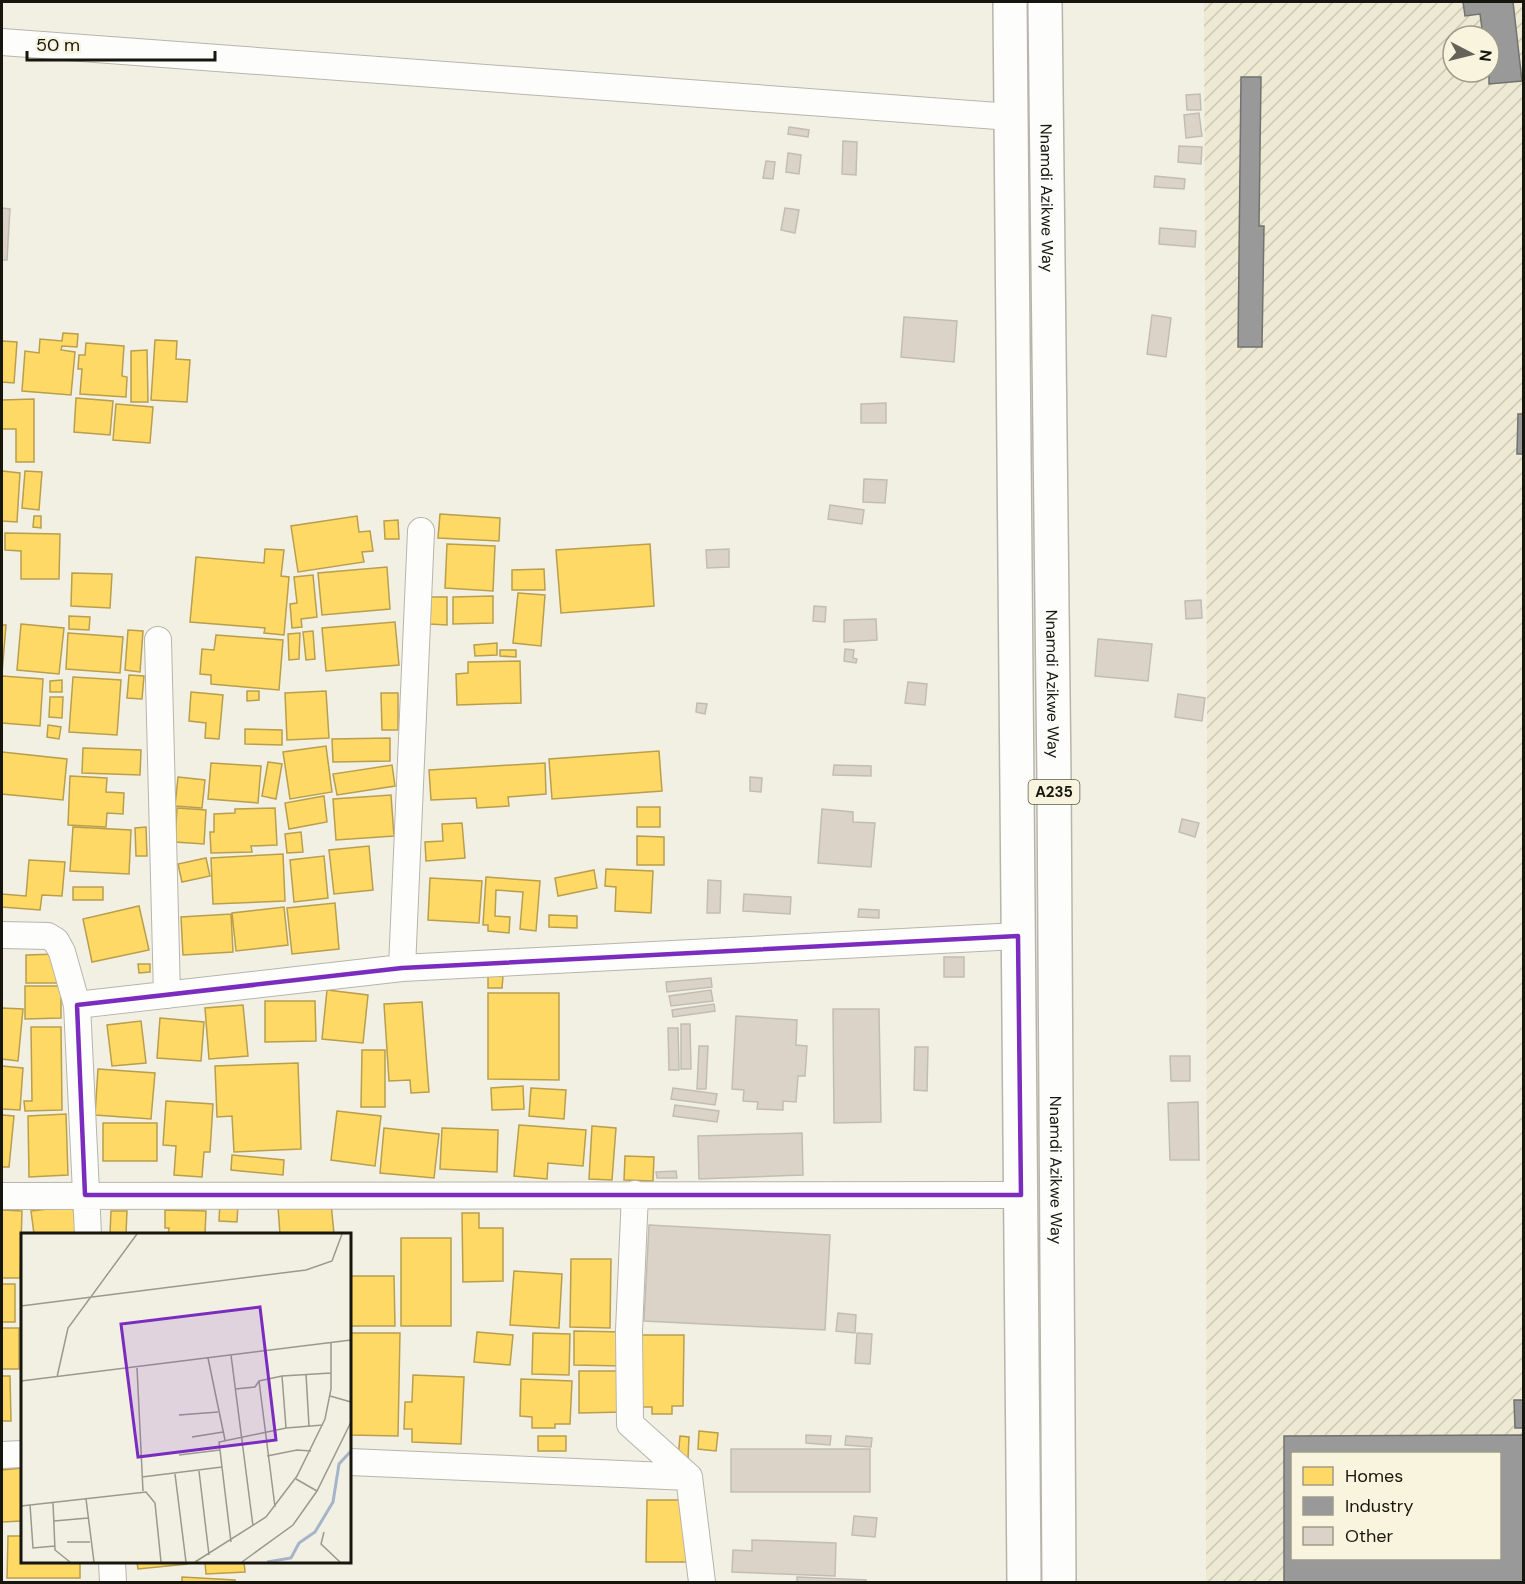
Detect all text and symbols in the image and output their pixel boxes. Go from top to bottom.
scale bar [27,24,214,62]
north arrow [1441,24,1501,84]
text: 50 m [36,33,80,57]
text: N [1474,49,1497,63]
street label: Nnamdi Azikwe Way [1036,124,1059,273]
street label: Nnamdi Azikwe Way [1042,610,1064,758]
road number: A235 [1028,780,1080,804]
street label: Nnamdi Azikwe Way [1045,1096,1067,1244]
inset map [21,1233,351,1563]
legend [1291,1452,1501,1560]
text: Homes [1345,1464,1403,1488]
text: Industry [1345,1494,1414,1518]
text: Other [1345,1524,1394,1548]

